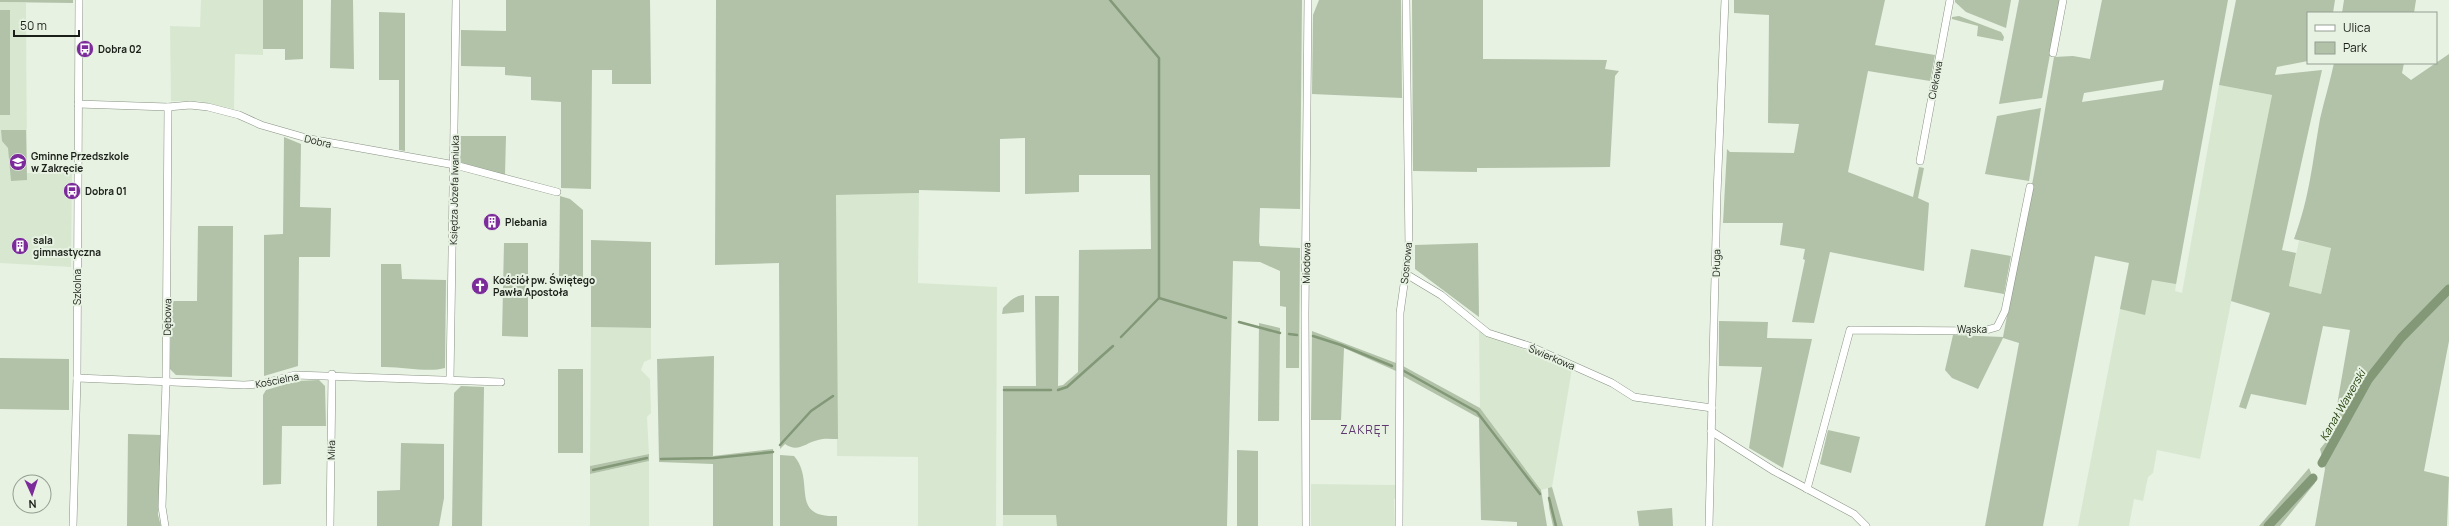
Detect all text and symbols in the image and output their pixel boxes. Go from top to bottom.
scale bar [14,12,79,38]
legend [2307,12,2437,64]
text: 50 m [20,17,47,34]
text: Ulica [2343,19,2370,36]
bus stop icon: Dobra 02 [75,39,95,59]
text: Park [2343,39,2368,56]
place label: Dobra 02 [98,42,142,56]
street label: Ciekawa [1924,60,1946,100]
street label: Dobra [303,131,333,151]
street label: Księdza Józefa Iwaniuka [446,135,462,245]
place label: Gminne Przedszkole w Zakręcie [31,149,129,175]
school or university icon: Gminne Przedszkole w Zakręcie [8,152,28,172]
bus stop icon: Dobra 01 [62,181,82,201]
place label: Dobra 01 [85,184,127,198]
building icon: Plebania [482,212,502,232]
place label: Plebania [505,215,547,229]
place label: sala gimnastyczna [33,233,101,259]
building icon: sala gimnastyczna [10,236,30,256]
street label: Sosnowa [1397,241,1415,285]
street label: Miodowa [1299,242,1313,284]
street label: Długa [1709,249,1723,277]
street label: Szkolna [70,269,84,305]
place label: Kościół pw. Świętego Pawła Apostoła [493,273,595,299]
church icon: Kościół pw. Świętego Pawła Apostoła [470,276,490,296]
street label: Dębowa [160,298,174,336]
street label: Wąska [1957,322,1987,336]
street label: Świerkowa [1527,341,1577,373]
water label: Kanał Wawerski [2316,366,2369,443]
street label: Kościelna [254,369,300,391]
district label: ZAKRĘT [1340,421,1390,438]
street label: Miła [324,440,338,460]
north arrow [12,474,52,514]
text: N [28,497,37,512]

